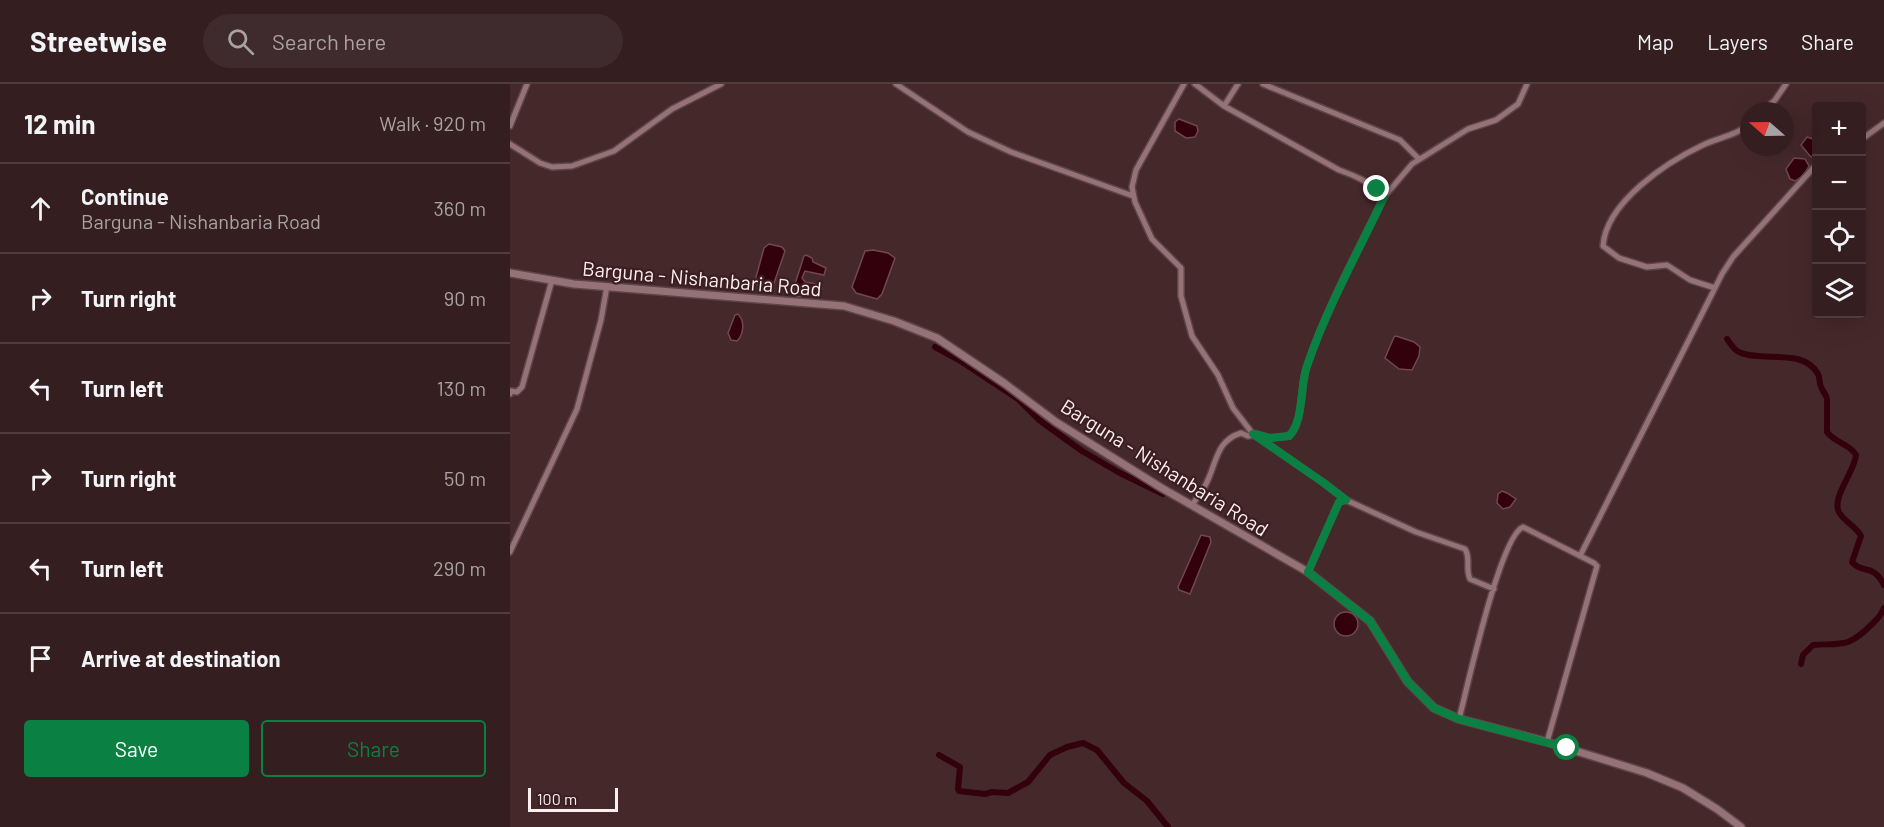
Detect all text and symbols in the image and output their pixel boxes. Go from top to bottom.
search box [203,14,623,68]
text: Streetwise [30,24,167,58]
icon: search [224,25,257,58]
text: Search here [272,28,386,54]
text: Map [1637,29,1674,54]
text: Layers [1707,29,1768,54]
text: Share [1801,29,1854,54]
north arrow [1740,102,1794,156]
map controls [1812,102,1866,318]
button: + [1812,102,1866,156]
text: 12 min [24,108,96,139]
text: Walk · 920 m [379,111,486,135]
button: − [1812,156,1866,210]
route end [1363,175,1389,201]
text: Continue [81,183,169,209]
icon: ahead [24,192,57,225]
text: 360 m [434,196,486,220]
text: Barguna - Nishanbaria Road [81,209,321,233]
button: locate [1812,210,1866,264]
street label: Barguna - Nishanbaria Road [581,256,823,300]
button: layers [1812,264,1866,318]
icon: right [24,282,57,315]
text: Turn right [81,285,176,311]
text: 90 m [444,286,486,310]
icon: left [24,372,57,405]
text: Turn left [81,375,164,401]
text: 130 m [437,376,486,400]
street label: Barguna - Nishanbaria Road [1057,393,1273,541]
icon: right [24,462,57,495]
text: Turn right [81,465,176,491]
text: 50 m [444,466,486,490]
icon: left [24,552,57,585]
text: Turn left [81,555,164,581]
text: 290 m [433,556,486,580]
icon: arrive [24,642,57,675]
text: Arrive at destination [81,645,280,671]
button: Save [24,720,249,777]
button: Share [261,720,486,777]
route start [1553,734,1579,760]
scale bar [528,785,618,812]
text: 100 m [537,789,577,808]

